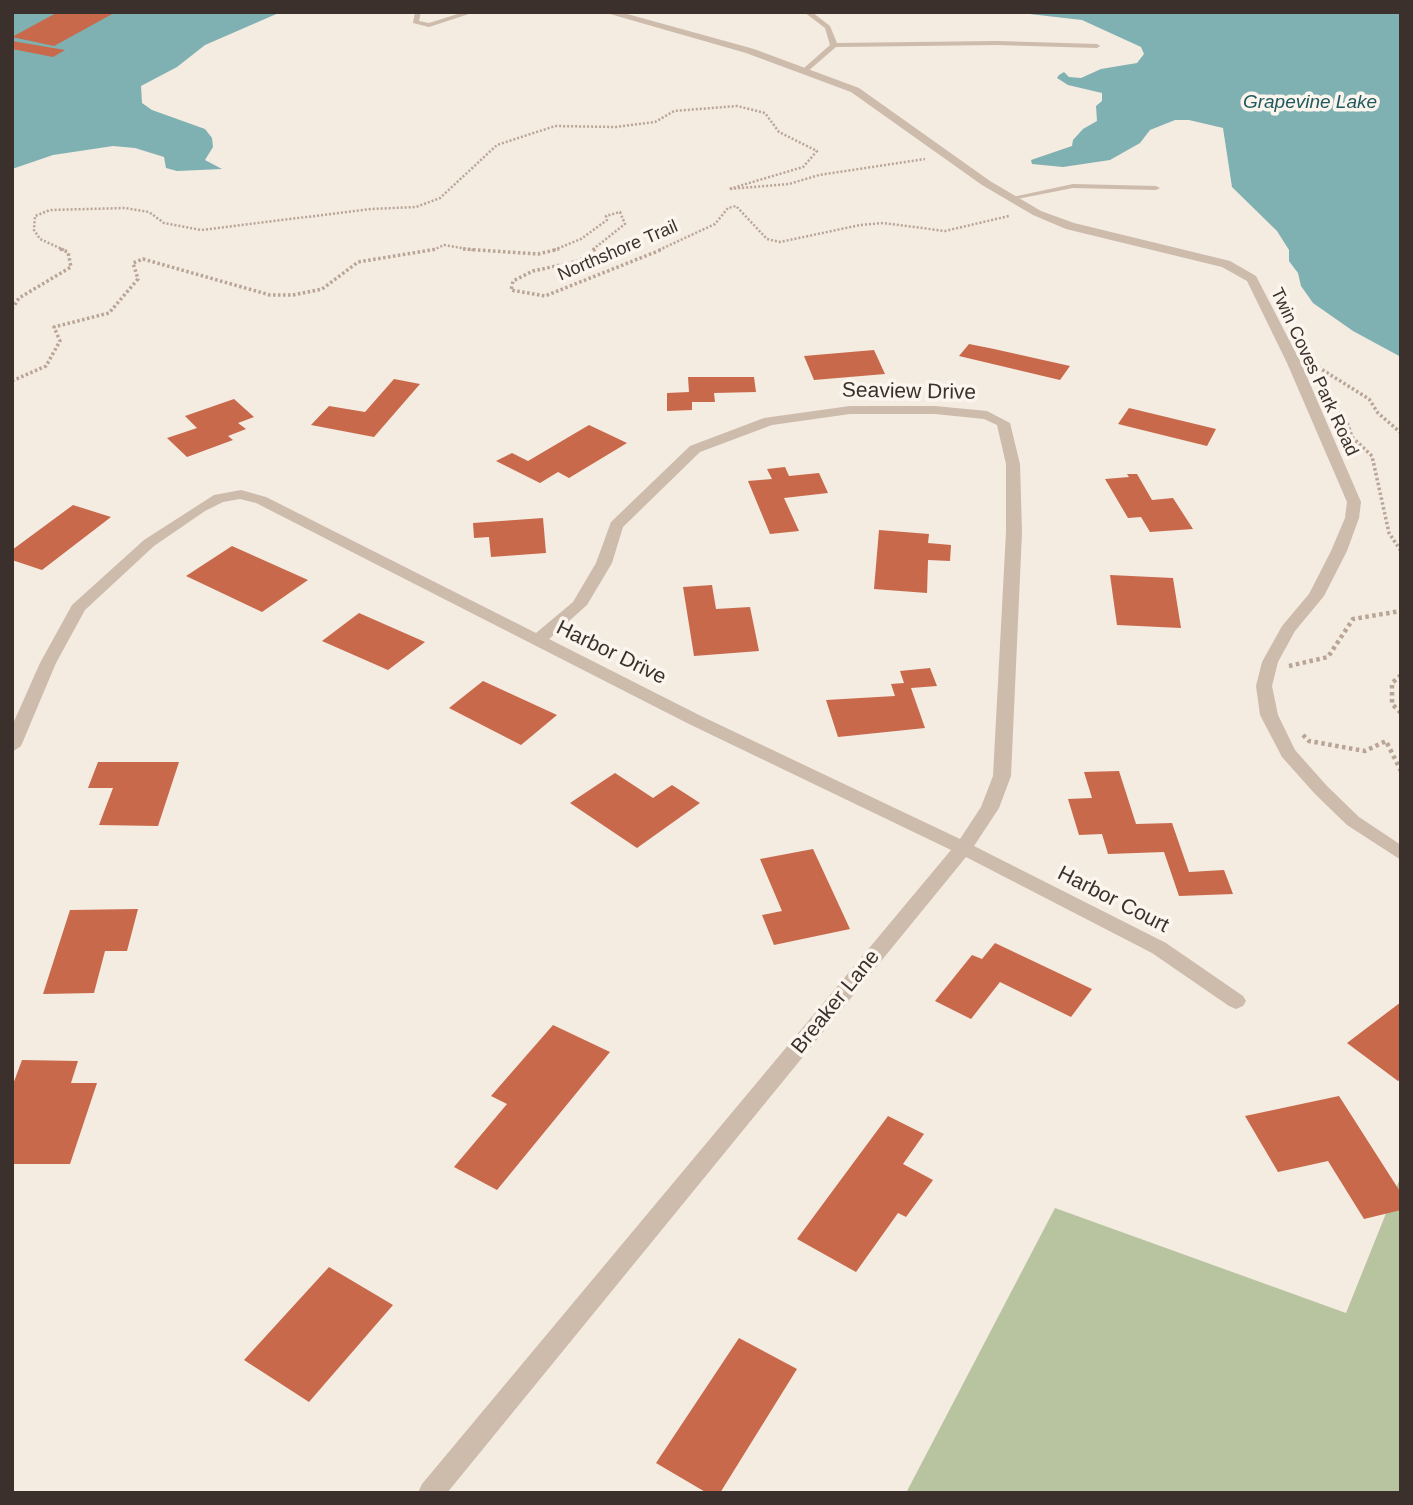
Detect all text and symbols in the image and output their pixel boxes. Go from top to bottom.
water label: Grapevine Lake [1243,92,1377,114]
street label: Northshore Trail [555,216,681,286]
street label: Twin Coves Park Road [1266,284,1362,460]
street label: Seaview Drive [842,378,976,406]
street label: Harbor Drive [552,616,670,690]
street label: Harbor Court [1053,861,1173,939]
street label: Breaker Lane [787,945,885,1059]

